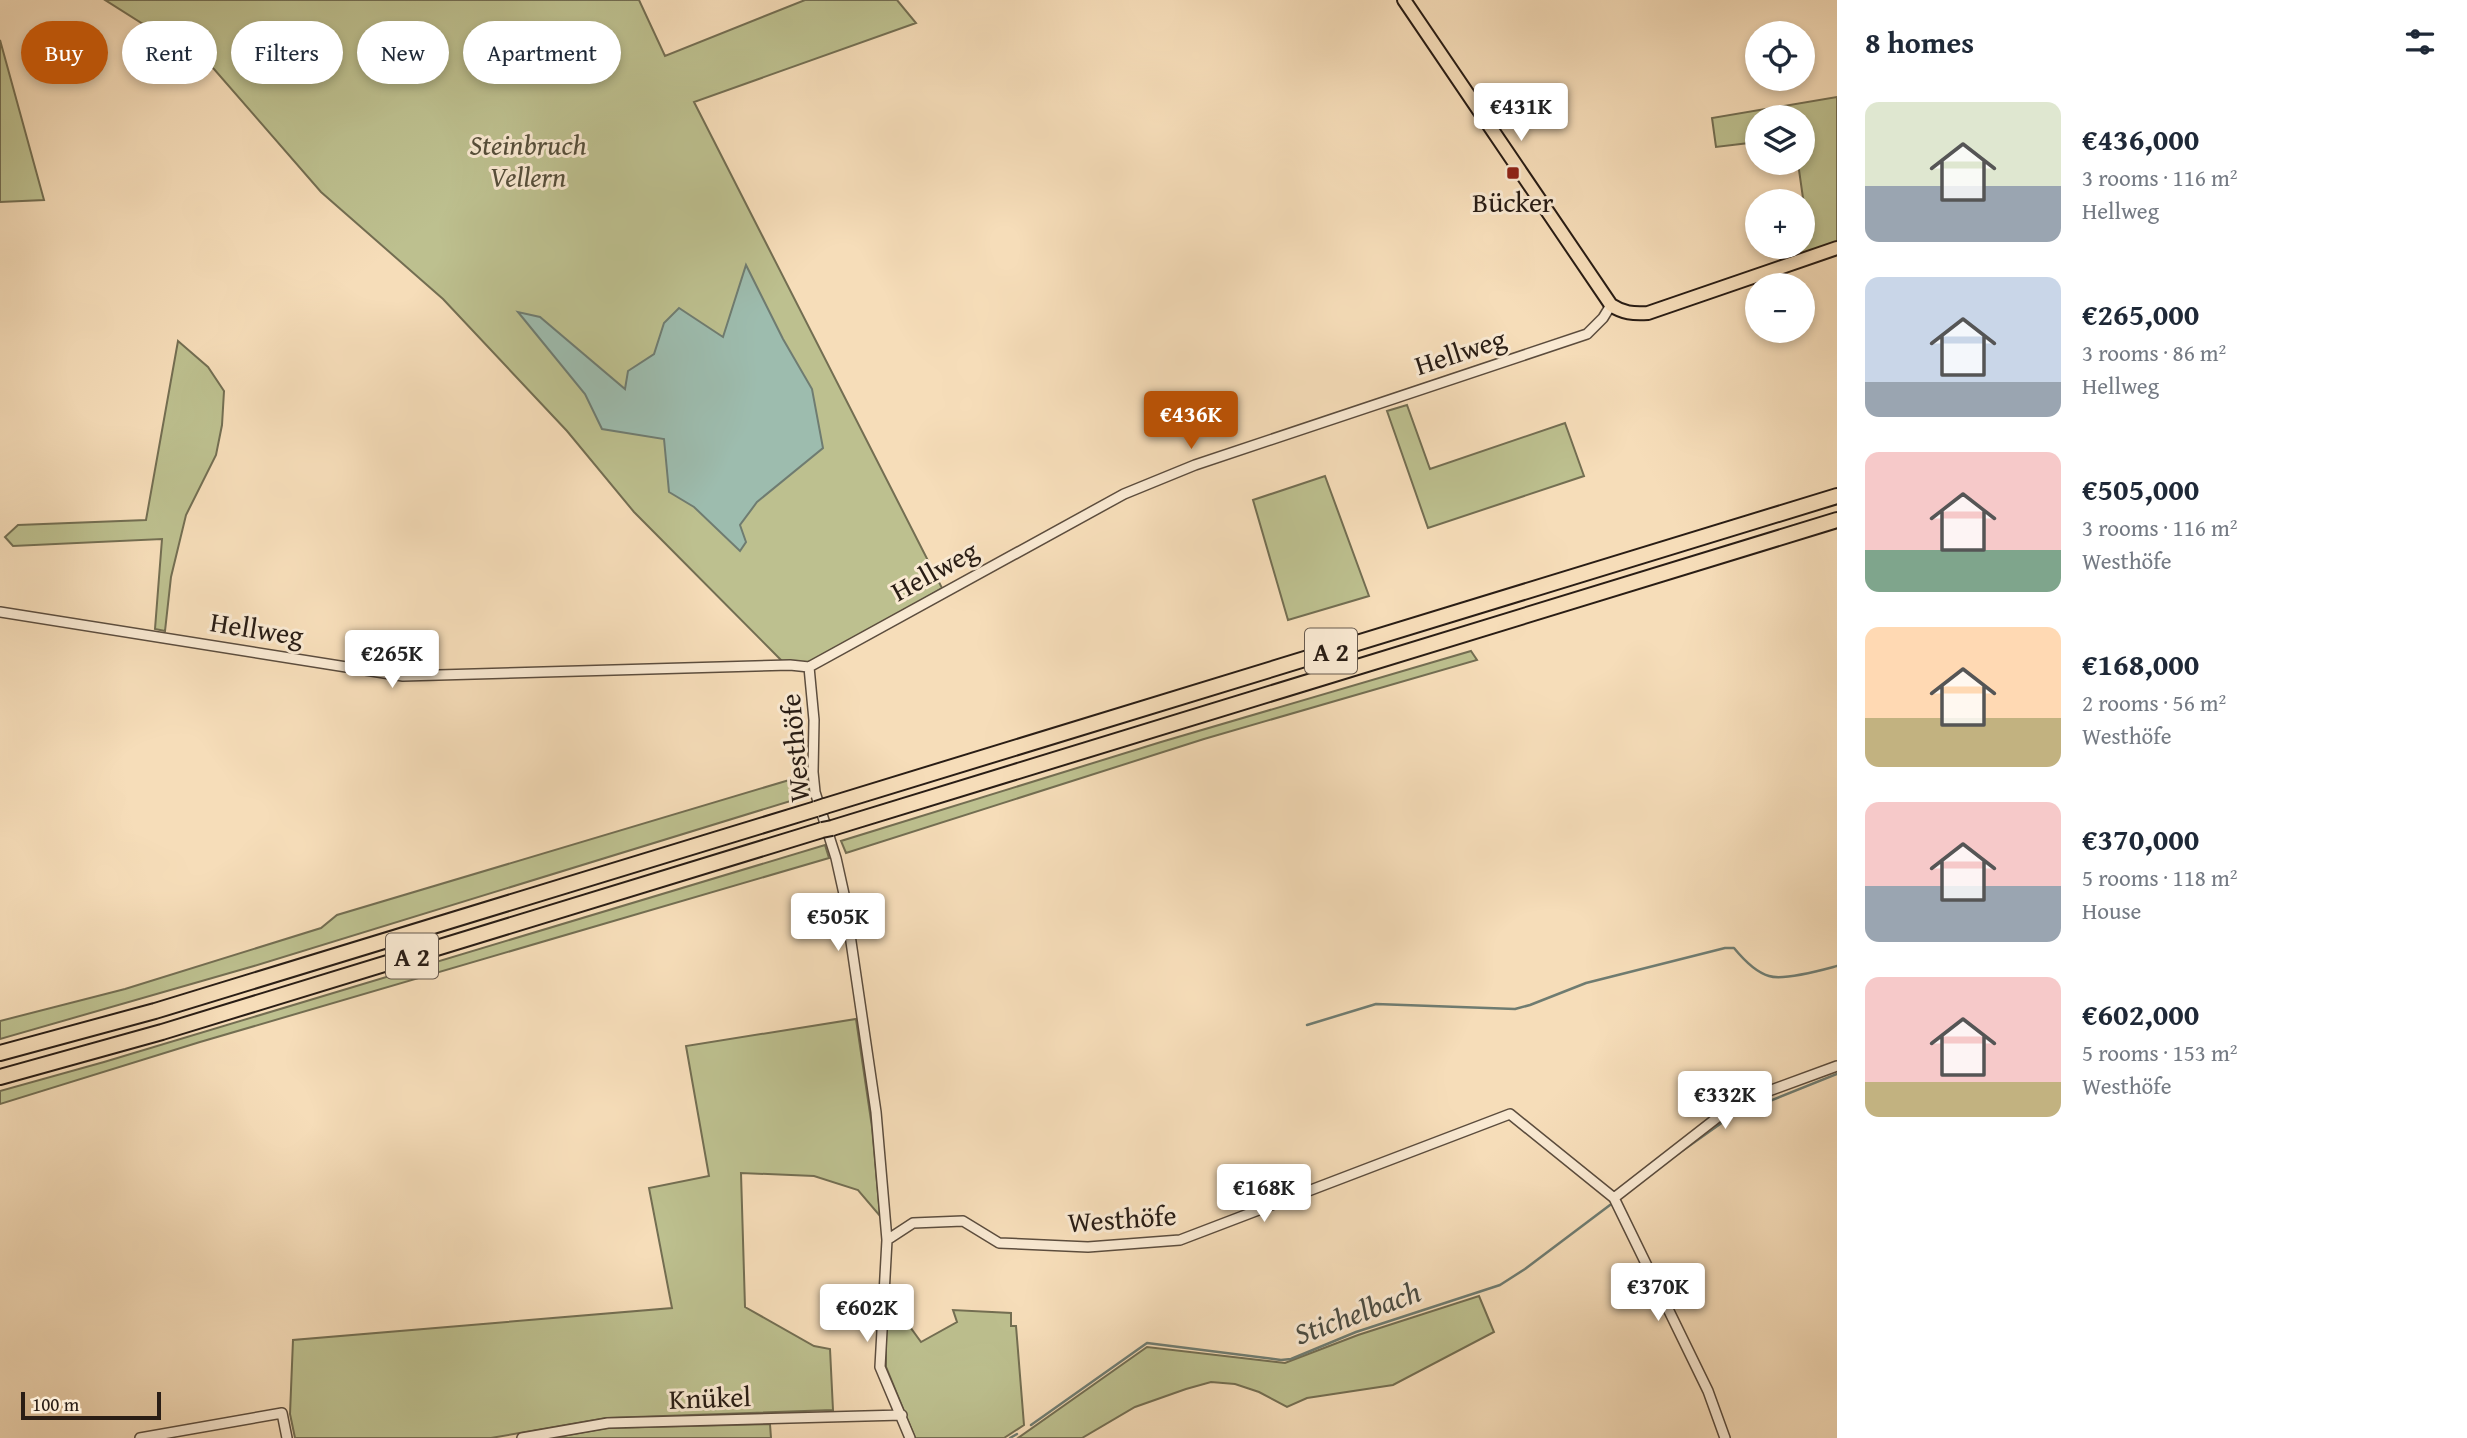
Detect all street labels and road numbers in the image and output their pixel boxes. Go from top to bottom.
street label: Hellweg [1409,317,1511,385]
street label: Hellweg [883,529,985,611]
street label: Hellweg [207,600,307,656]
road number: A 2 [1305,628,1357,674]
street label: Westhöfe [769,692,819,804]
road number: A 2 [386,934,438,979]
street label: Westhöfe [1066,1194,1178,1242]
street label: Knükel [668,1375,752,1419]

